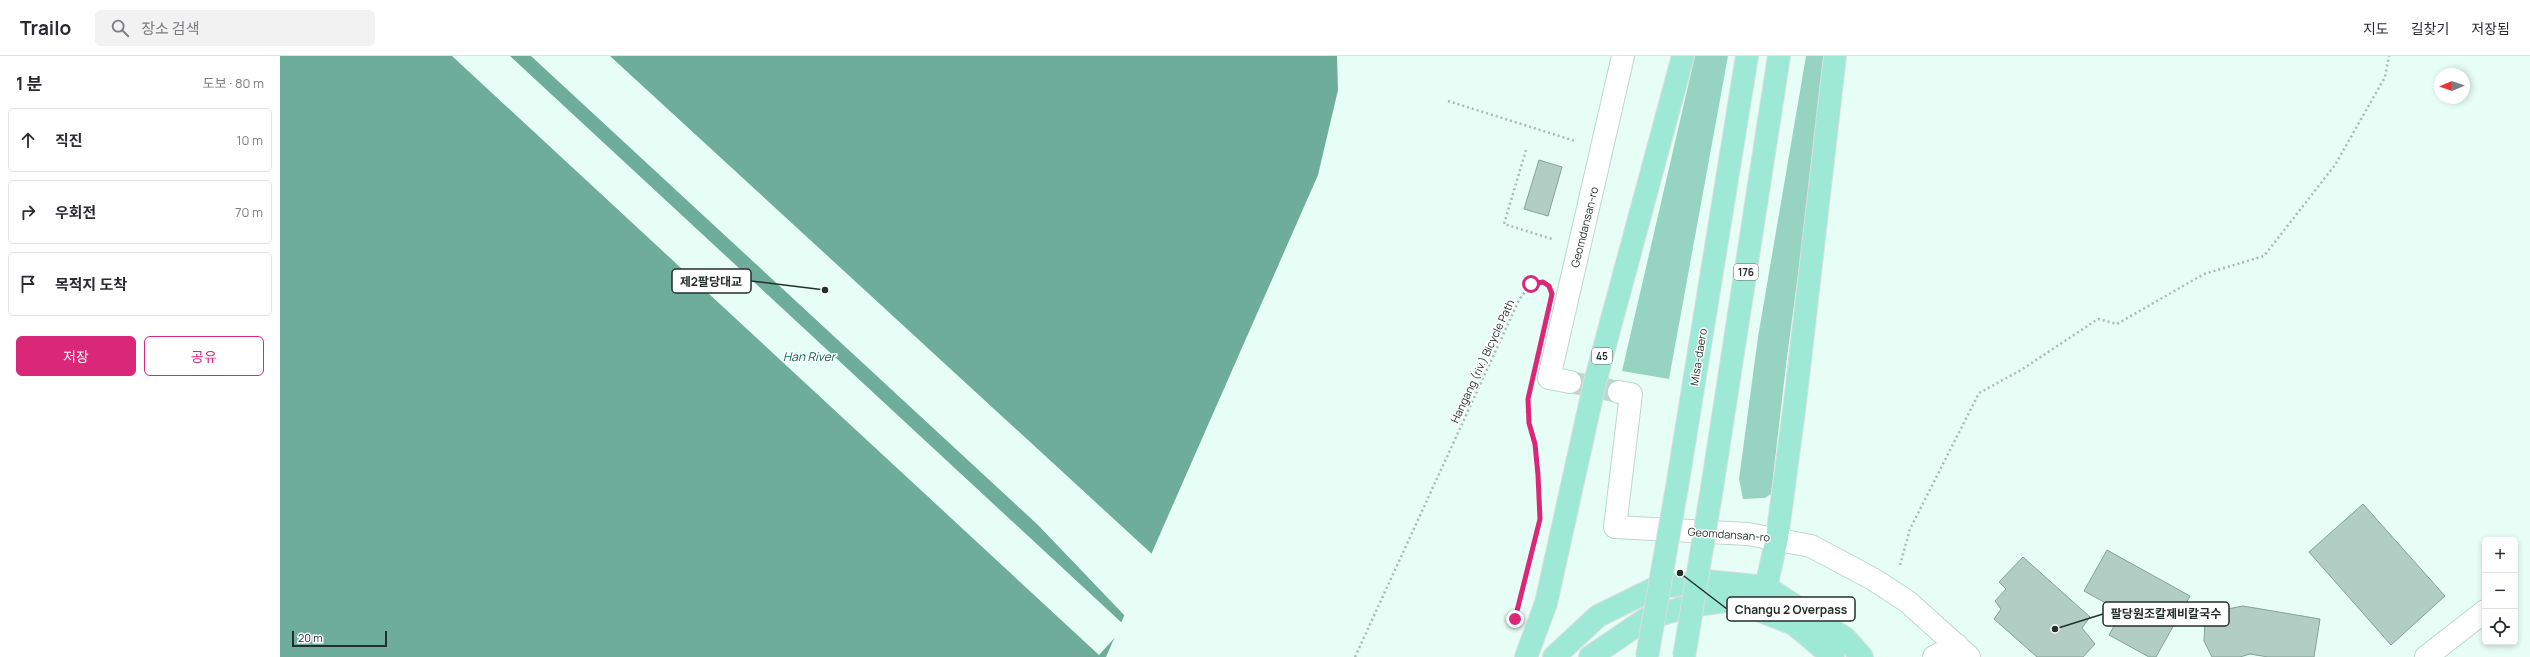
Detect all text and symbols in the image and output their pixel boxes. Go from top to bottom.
search box [95,10,375,46]
text: Trailo [20,15,71,41]
icon: search [109,17,131,39]
text: 장소 검색 [141,18,199,39]
text: 지도 [2363,19,2389,38]
text: 길찾기 [2411,19,2449,38]
text: 저장됨 [2471,19,2510,38]
north arrow [2434,68,2470,104]
text: 1 분 [16,72,43,95]
text: 도보 · 80 m [203,74,264,92]
icon: ahead [17,129,39,151]
text: 직진 [55,130,83,151]
text: 10 m [236,131,263,149]
street label: Geomdansan-ro [1567,185,1601,269]
icon: right [17,201,39,223]
text: 우회전 [55,202,96,223]
text: 70 m [235,203,263,221]
road number: 176 [1734,264,1758,280]
callout: 제2팔당대교 [672,269,751,293]
icon: arrive [17,273,39,295]
text: 제2팔당대교 [680,273,742,290]
text: 목적지 도착 [55,274,127,295]
route start [1522,275,1540,293]
street label: Hangang (riv.) Bicycle Path [1447,297,1517,425]
street label: Misa-daero [1686,327,1710,387]
button: 저장 [16,336,136,376]
button: 공유 [144,336,264,376]
water label: Han River [783,348,837,365]
road number: 45 [1592,348,1612,364]
street label: Geomdansan-ro [1687,524,1771,544]
map controls [2482,537,2518,645]
button: + [2482,537,2518,573]
button: − [2482,573,2518,609]
callout: Changu 2 Overpass [1727,597,1855,621]
text: Changu 2 Overpass [1735,601,1848,618]
callout: 팔당원조칼제비칼국수 [2103,602,2229,626]
text: 팔당원조칼제비칼국수 [2111,605,2221,622]
button: locate [2482,609,2518,645]
route end [1506,610,1524,628]
scale bar [292,629,387,648]
text: 20 m [298,630,323,645]

